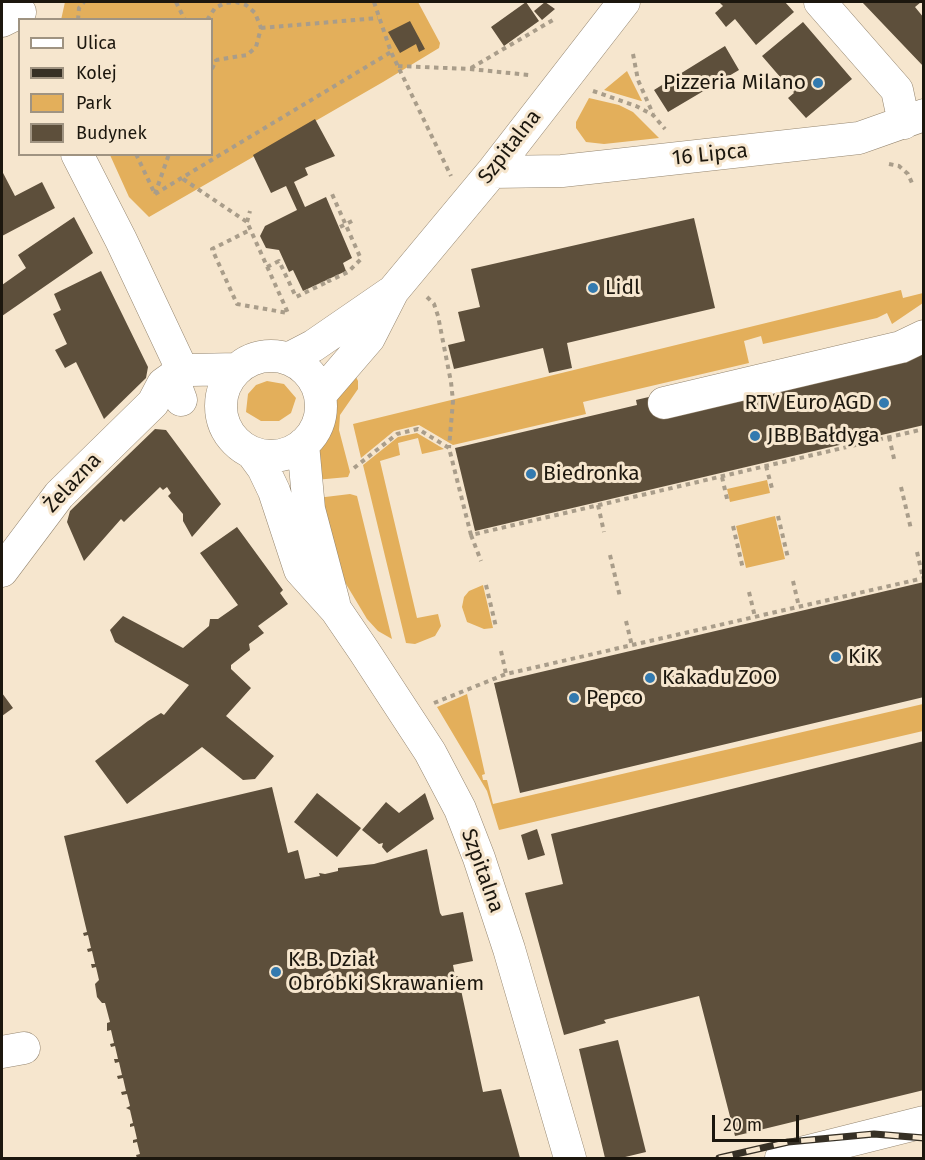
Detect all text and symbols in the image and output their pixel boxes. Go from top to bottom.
legend [18,18,213,156]
text: Ulica [76,32,116,54]
text: Kolej [76,62,117,84]
place label: Pizzeria Milano [663,70,806,96]
marker: Pizzeria Milano [811,76,825,90]
text: Park [76,92,111,114]
street label: Szpitalna [473,105,547,189]
text: Budynek [76,122,147,144]
street label: 16 Lipca [671,138,749,172]
place label: Lidl [605,275,640,301]
marker: Lidl [586,281,600,295]
place label: RTV Euro AGD [745,390,872,416]
marker: RTV Euro AGD [877,396,891,410]
place label: JBB Bałdyga [767,423,880,449]
marker: JBB Bałdyga [748,429,762,443]
street label: Żelazna [39,448,107,518]
place label: Biedronka [543,461,640,487]
marker: Biedronka [524,467,538,481]
place label: KiK [848,644,879,670]
marker: KiK [829,650,843,664]
place label: Kakadu ZOO [662,665,777,691]
marker: Kakadu ZOO [643,671,657,685]
place label: Pepco [586,685,643,711]
marker: Pepco [567,691,581,705]
street label: Szpitalna [455,826,509,916]
place label: K.B. Dział Obróbki Skrawaniem [288,947,484,997]
marker: K.B. Dział Obróbki Skrawaniem [269,965,283,979]
scale bar [715,1103,802,1141]
text: 20 m [723,1114,762,1136]

